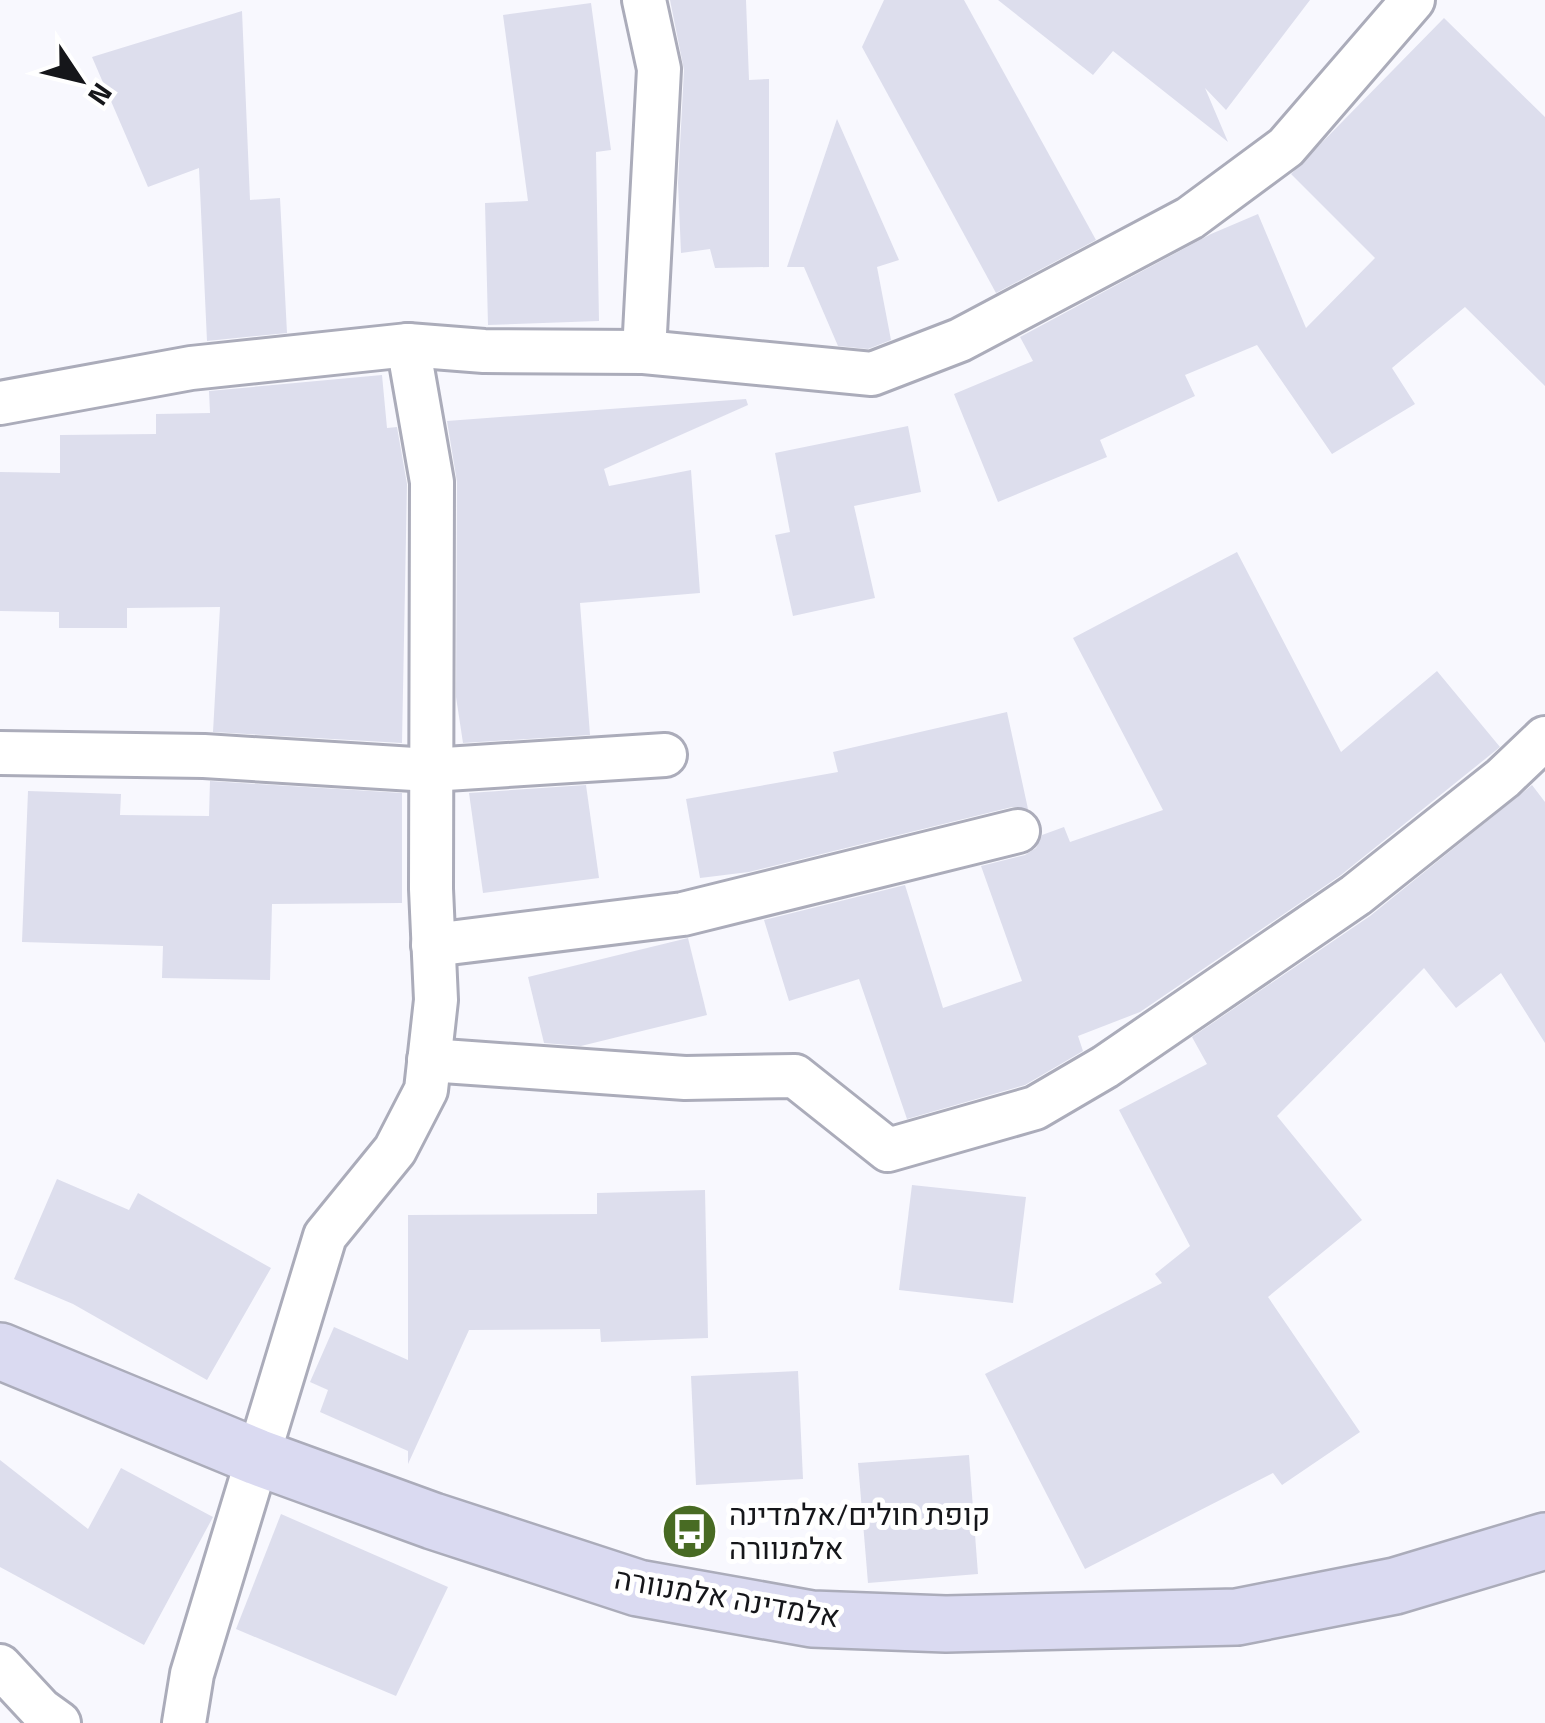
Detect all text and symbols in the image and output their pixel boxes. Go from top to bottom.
north arrow [30,30,130,130]
text: N [78,74,124,115]
place label: קופת חולים/אלמדינה אלמנוורה [729,1491,990,1571]
bus stop icon: קופת חולים/אלמדינה אלמנוורה [660,1502,720,1562]
street label: אלמדינה אלמנוורה [611,1555,843,1639]

